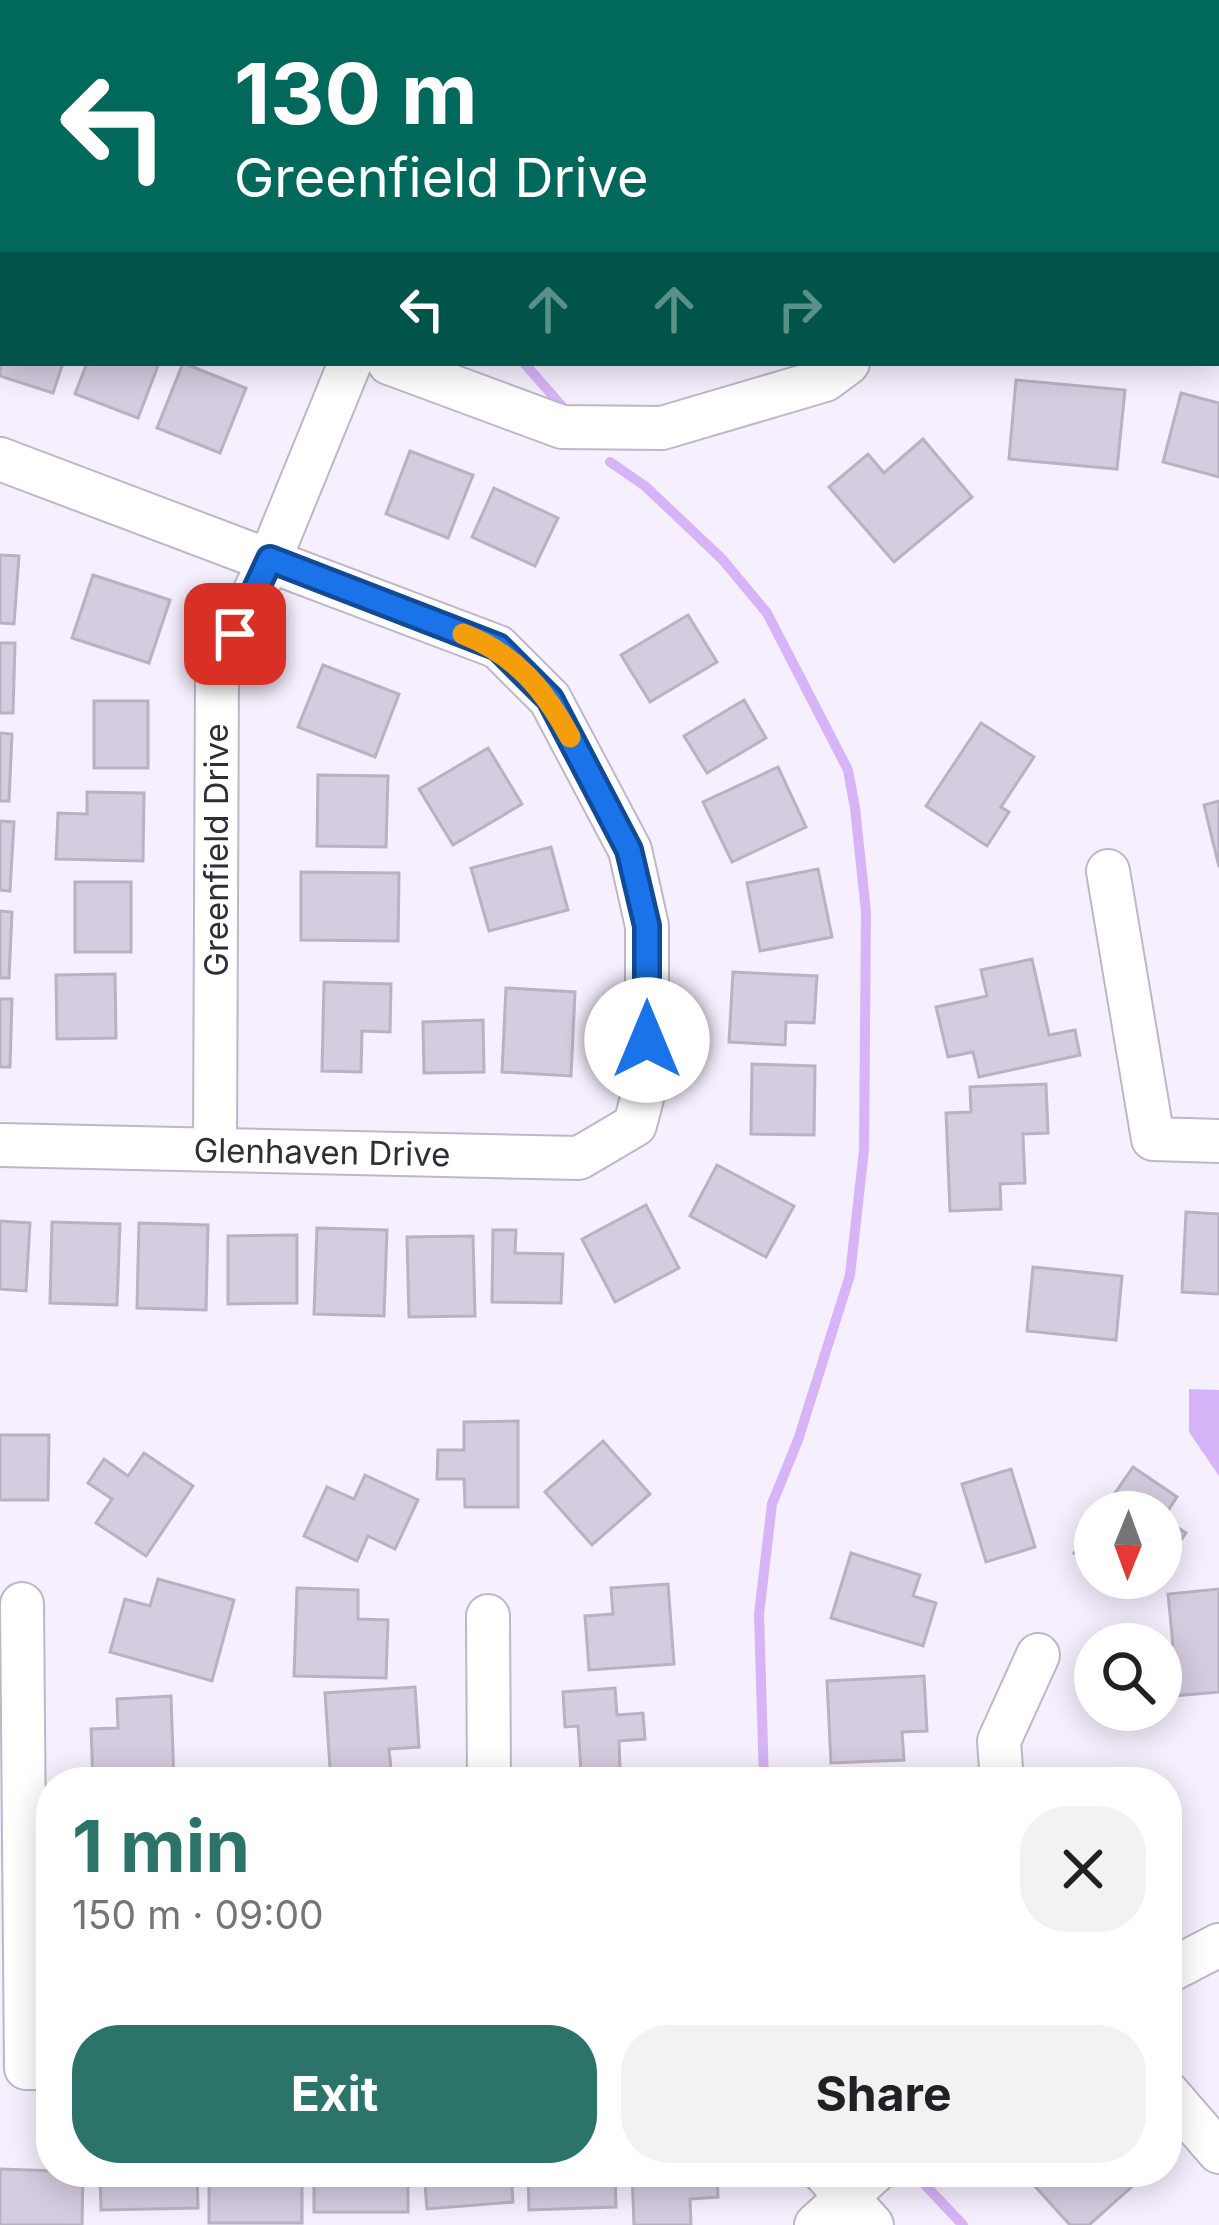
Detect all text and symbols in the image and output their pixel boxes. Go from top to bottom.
text: 130 m [234,43,478,144]
icon: left [36,48,192,204]
text: Greenfield Drive [234,145,648,210]
icon: left [389,276,455,342]
icon: ahead [515,276,581,342]
icon: ahead [641,276,707,342]
icon: right [767,276,833,342]
pin [184,583,286,685]
icon: arrive [202,601,268,667]
street label: Greenfield Drive [196,723,236,977]
position arrow [584,977,710,1103]
street label: Glenhaven Drive [193,1130,451,1174]
north arrow [1074,1491,1182,1599]
map controls [1074,1491,1182,1731]
button: search [1074,1623,1182,1731]
text: 1 min [72,1802,250,1889]
button: close [1020,1806,1146,1932]
text: 150 m · 09:00 [72,1891,324,1938]
button: Exit [72,2025,597,2163]
button: Share [621,2025,1146,2163]

